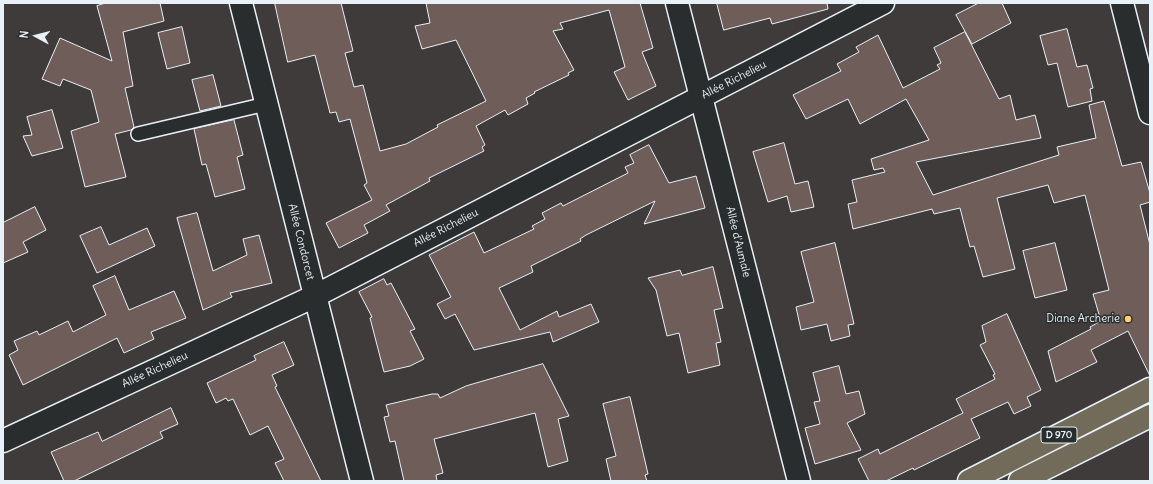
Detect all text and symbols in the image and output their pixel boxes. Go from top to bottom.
north arrow [16,16,56,56]
text: N [17,30,31,39]
street label: Allée Richelieu [699,58,769,102]
street label: Allée Condorcet [285,202,317,282]
street label: Allée d'Aumale [723,205,753,279]
street label: Allée Richelieu [411,206,481,250]
place label: Diane Archerie [1046,312,1120,326]
marker: Diane Archerie [1123,314,1133,324]
street label: Allée Richelieu [120,349,190,391]
road number: D 970 [1041,427,1077,443]

